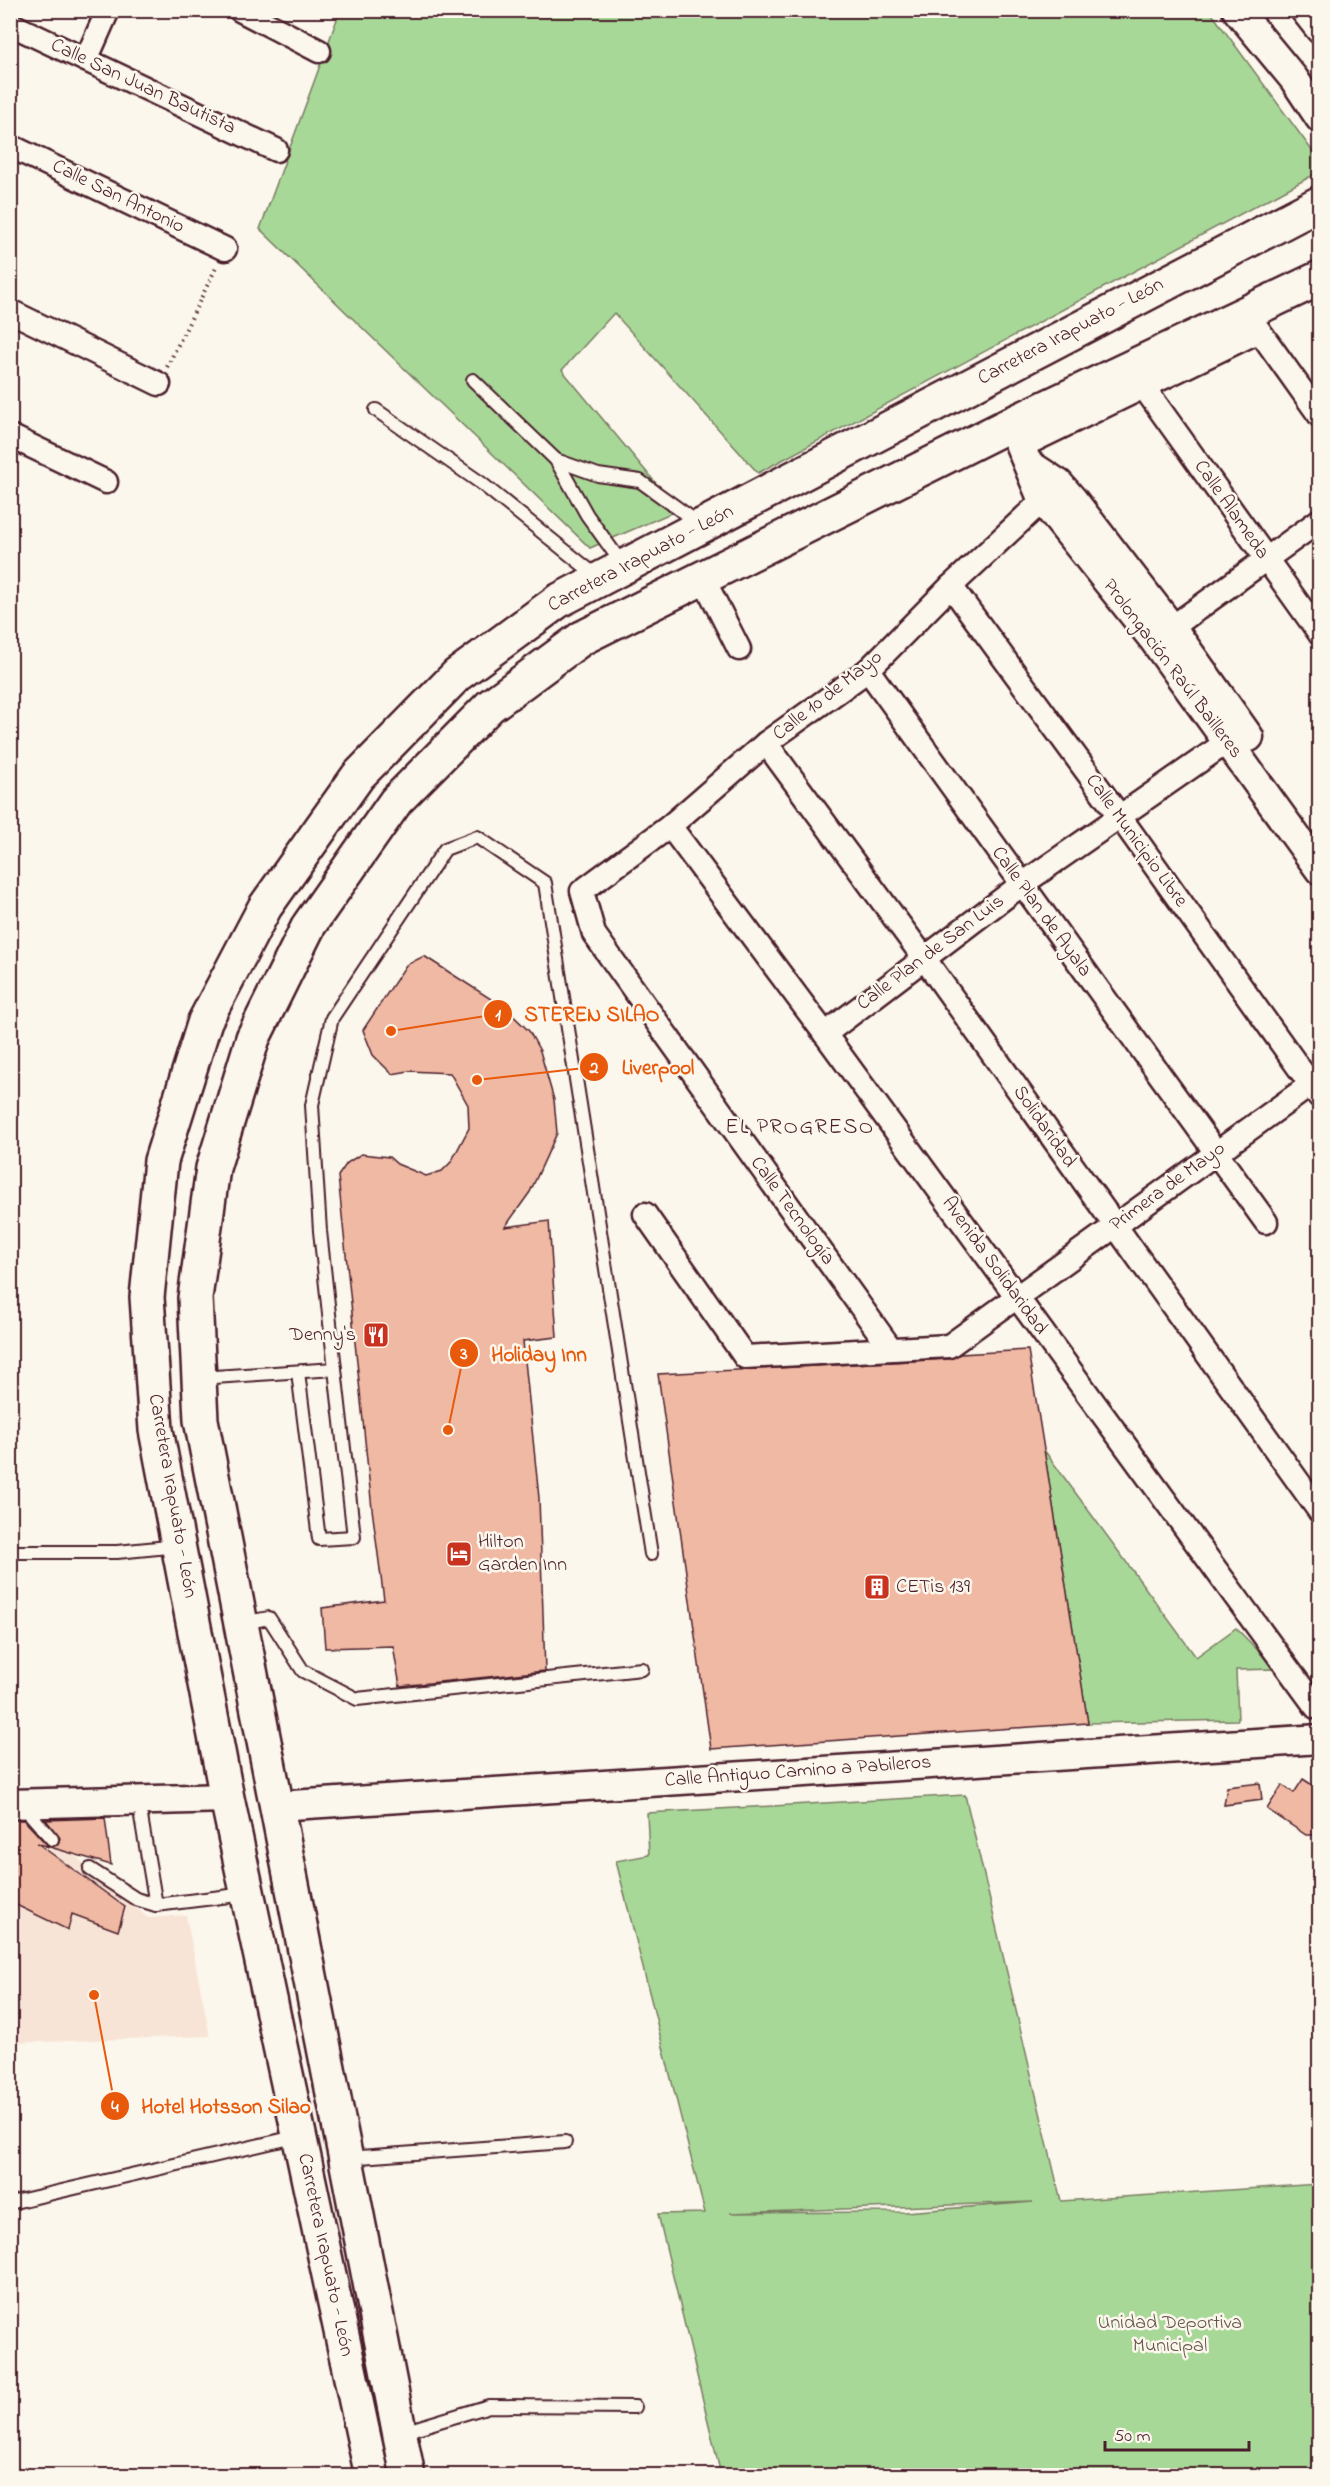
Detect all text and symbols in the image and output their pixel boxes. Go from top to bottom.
street label: Calle San Juan Bautista [46,31,240,143]
street label: Calle San Antonio [47,152,189,242]
street label: Carretera Irapuato - León [973,271,1169,393]
street label: Calle Alameda [1186,454,1276,566]
street label: Carretera Irapuato - León [543,498,739,620]
street label: Prolongación Raúl Bailleres [1094,573,1249,765]
street label: Calle 10 de Mayo [767,644,889,748]
street label: Calle Municipio Libre [1078,768,1194,914]
street label: Calle Plan de Ayala [984,841,1098,983]
street label: Calle Plan de San Luis [851,888,1011,1018]
callout: STEREN SILAO [483,994,672,1033]
text: STEREN SILAO [525,1001,660,1031]
text: 1 [495,1003,501,1029]
callout: Liverpool [579,1047,706,1086]
text: Liverpool [622,1054,695,1084]
text: 2 [589,1056,599,1082]
street label: Solidaridad [1005,1080,1083,1174]
district label: EL PROGRESO [725,1112,875,1144]
street label: Primera de Mayo [1104,1135,1232,1239]
street label: Calle Tecnología [742,1150,842,1272]
street label: Avenida Solidaridad [934,1191,1054,1341]
restaurant icon: Denny's [361,1320,391,1350]
place label: Denny's [288,1321,356,1350]
callout: Holiday Inn [449,1334,599,1373]
text: Holiday Inn [491,1341,587,1373]
text: 3 [459,1342,468,1368]
street label: Carretera Irapuato - León [140,1392,204,1600]
place label: Hilton Garden Inn [478,1528,567,1580]
hotel icon: Hilton Garden Inn [444,1539,474,1569]
building icon: CETis 139 [862,1572,892,1602]
place label: CETis 139 [896,1573,970,1602]
street label: Calle Antiguo Camino a Pabileros [664,1748,932,1797]
callout: Hotel Hotsson Silao [100,2086,323,2125]
text: Hotel Hotsson Silao [141,2093,311,2123]
text: 4 [111,2095,119,2121]
street label: Carretera Irapuato - León [289,2151,361,2359]
park label: Unidad Deportiva Municipal [1098,2309,1242,2361]
scale bar [1105,2414,1249,2452]
text: 50 m [1114,2424,1151,2450]

